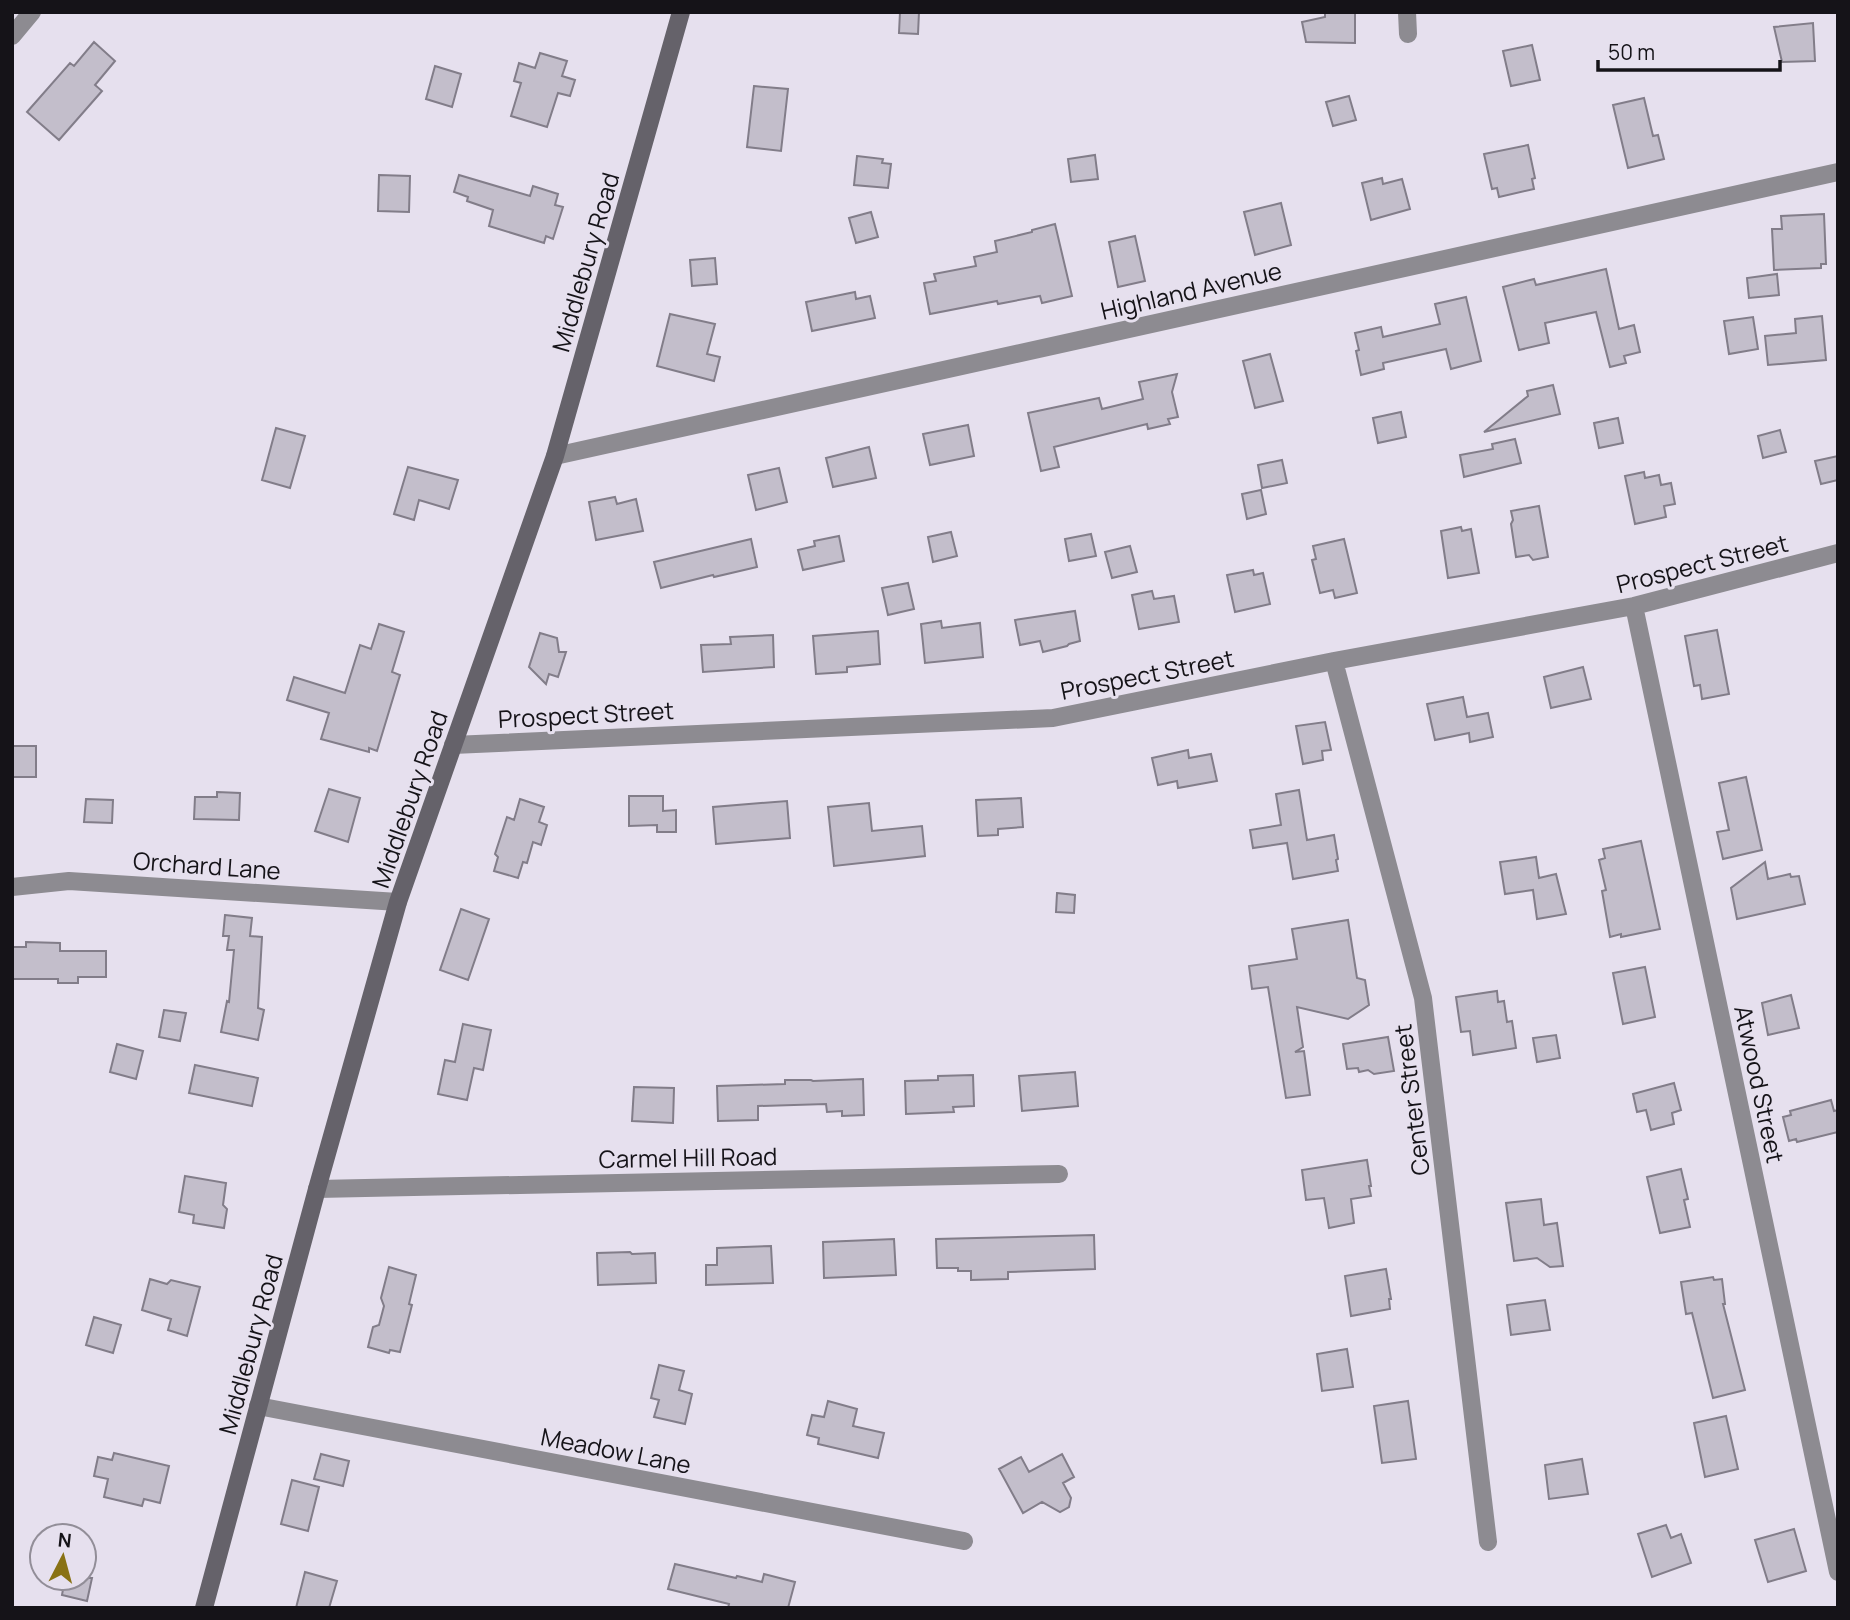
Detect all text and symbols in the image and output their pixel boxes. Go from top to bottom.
scale bar [1598,28,1780,72]
text: 50 m [1608,38,1655,66]
street label: Middlebury Road [544,168,626,356]
street label: Highland Avenue [1097,253,1285,327]
street label: Prospect Street [1613,526,1791,600]
street label: Prospect Street [1057,641,1237,707]
street label: Prospect Street [497,693,675,735]
street label: Middlebury Road [363,706,455,892]
street label: Orchard Lane [132,843,282,887]
street label: Atwood Street [1727,1002,1793,1166]
street label: Center Street [1385,1022,1437,1178]
street label: Carmel Hill Road [598,1139,778,1175]
street label: Middlebury Road [210,1250,290,1438]
street label: Meadow Lane [538,1419,694,1481]
north arrow [28,1522,98,1592]
text: N [57,1526,73,1554]

